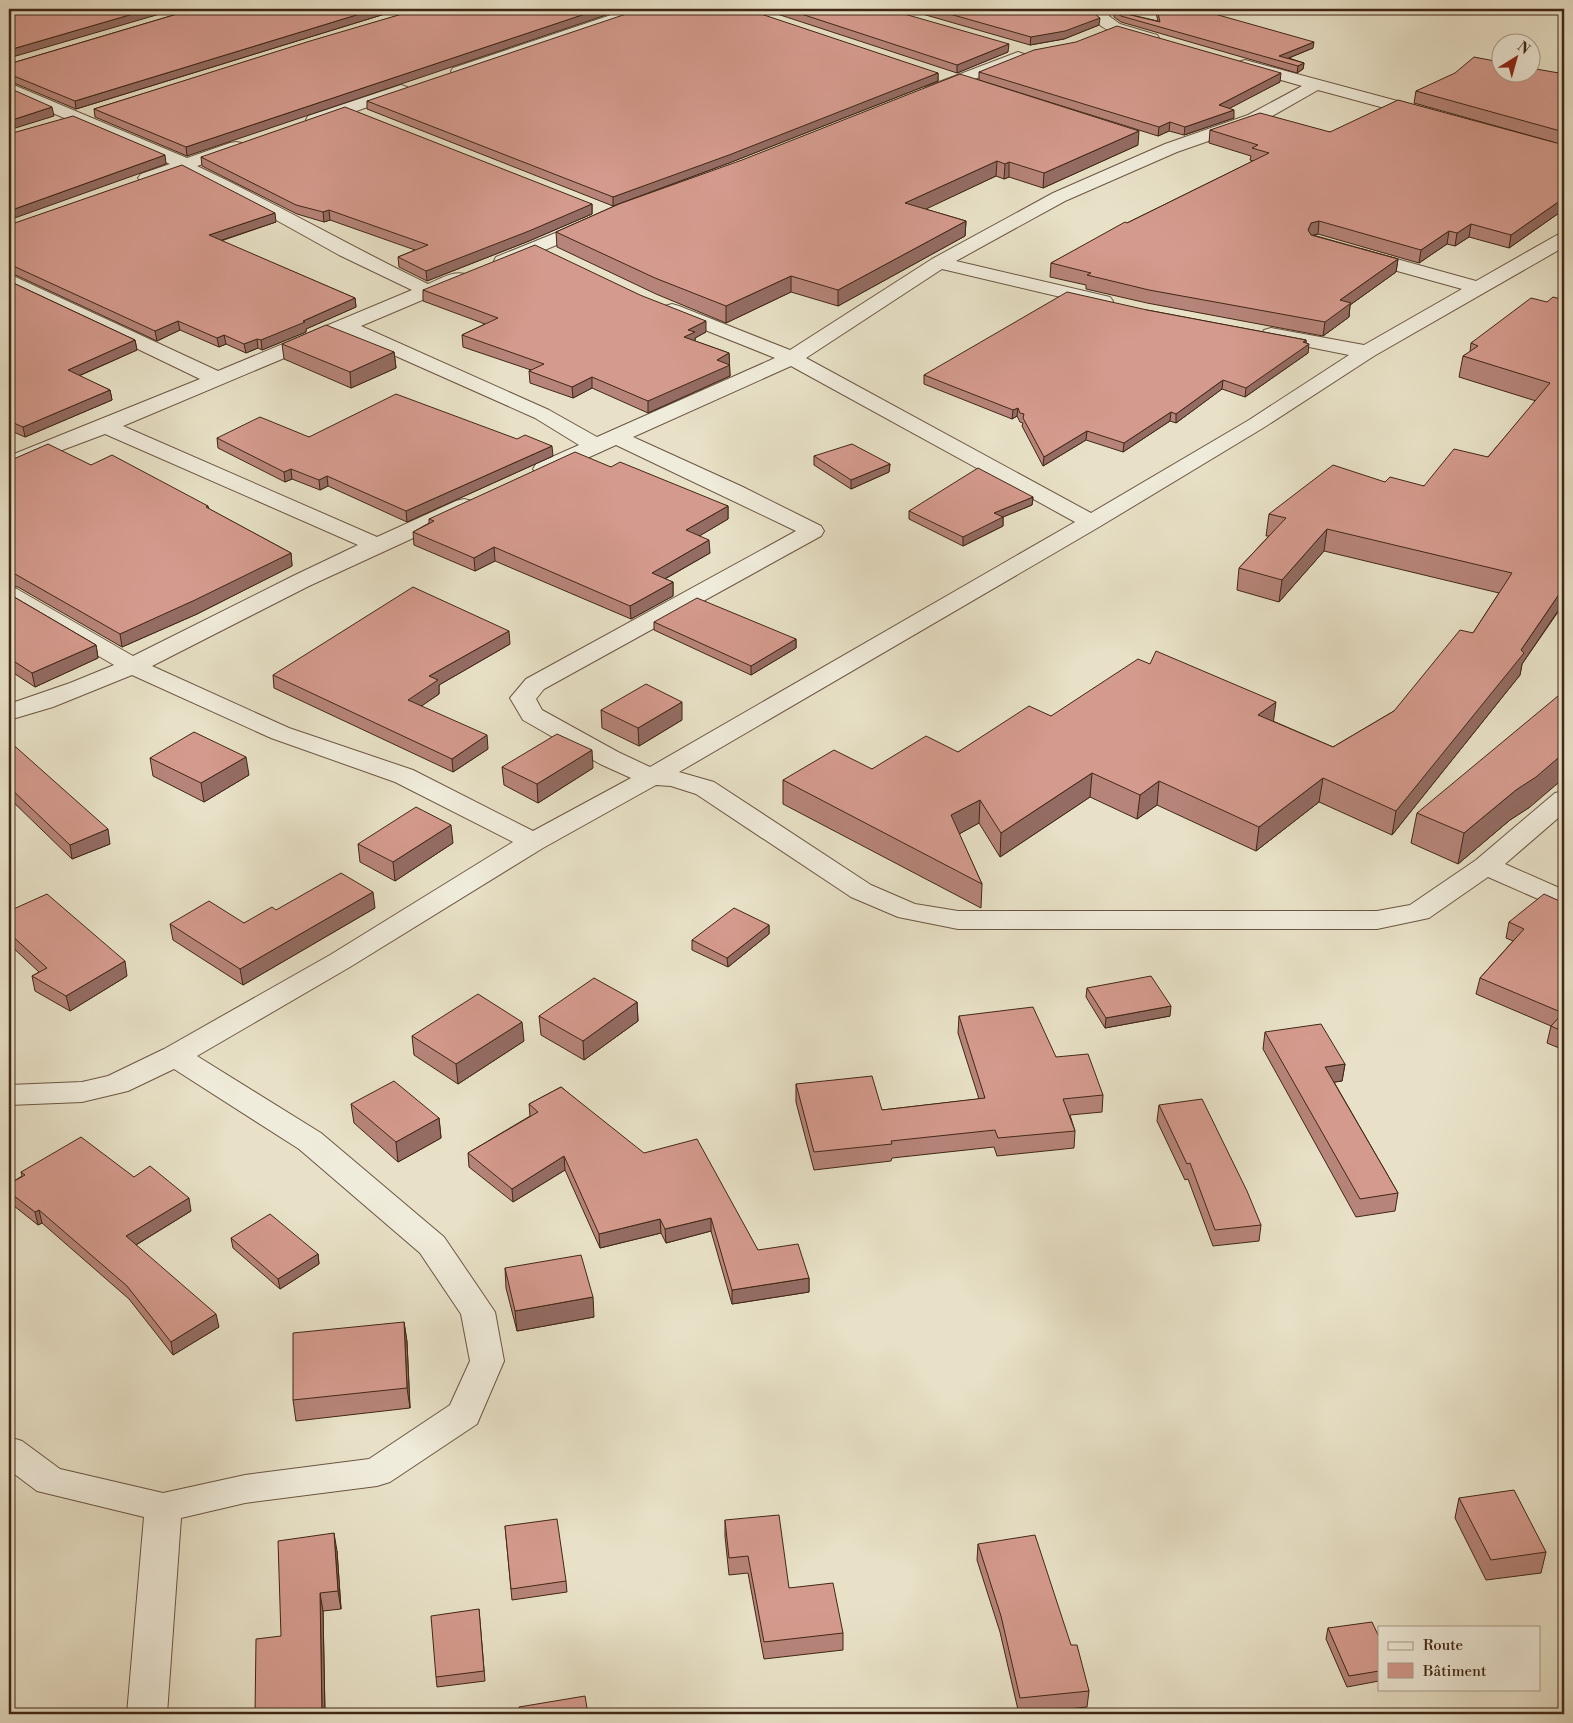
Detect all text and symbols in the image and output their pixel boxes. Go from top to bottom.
north arrow [1490,32,1540,82]
text: N [1513,38,1533,59]
legend [1378,1626,1540,1690]
text: Route [1423,1636,1463,1655]
text: Bâtiment [1422,1662,1487,1681]

